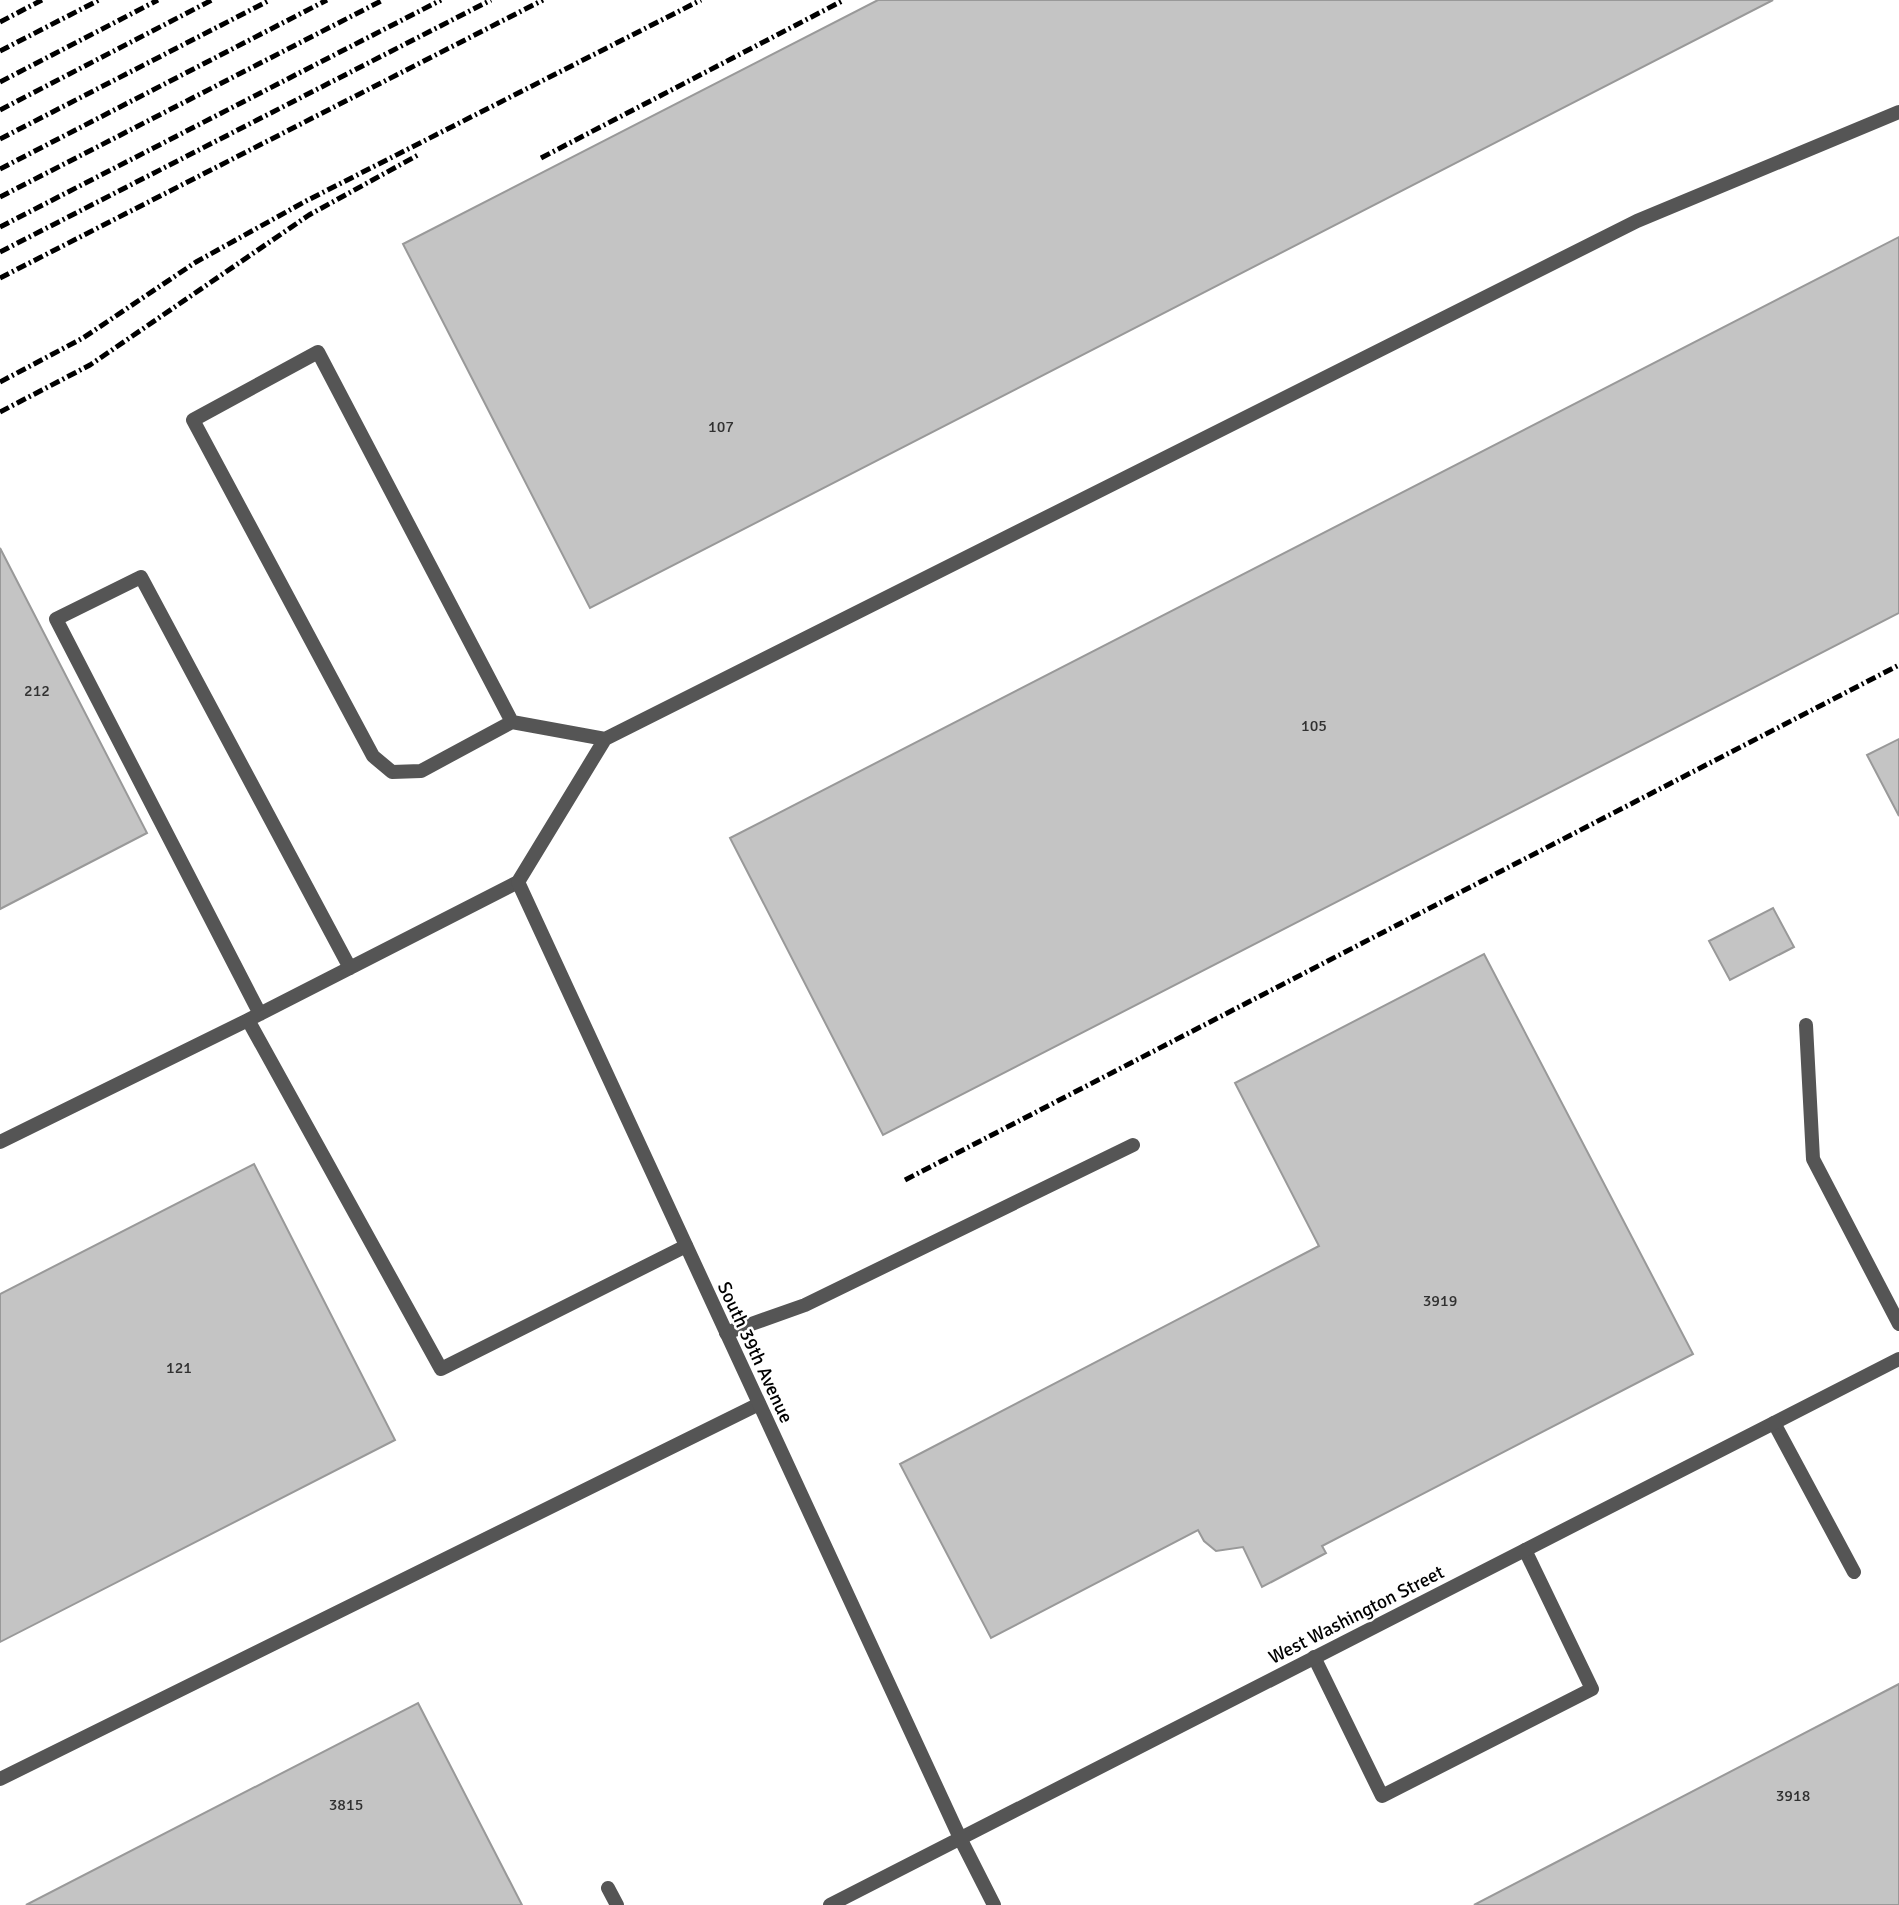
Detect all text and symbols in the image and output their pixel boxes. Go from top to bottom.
house number: 107 [708,417,734,437]
house number: 212 [24,681,50,701]
house number: 105 [1301,716,1327,736]
street label: South 39th Avenue [712,1278,798,1427]
house number: 3919 [1423,1291,1457,1311]
house number: 121 [166,1358,192,1378]
street label: West Washington Street [1265,1560,1449,1670]
house number: 3918 [1776,1786,1810,1806]
house number: 3815 [329,1795,363,1815]

